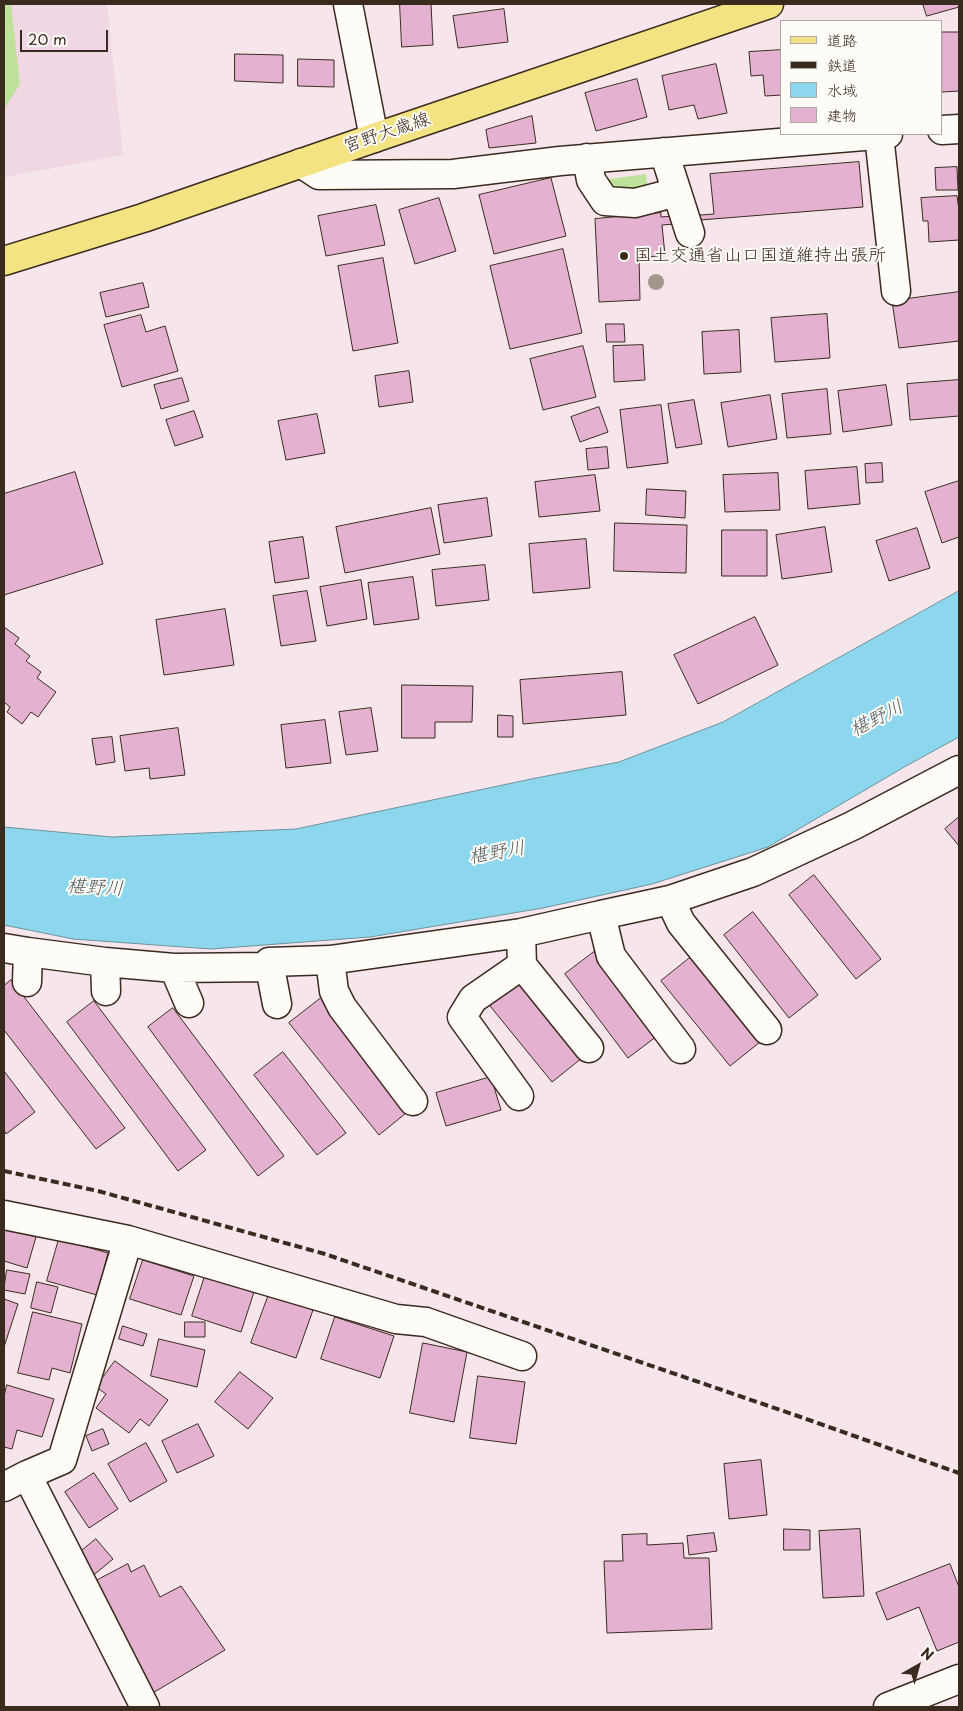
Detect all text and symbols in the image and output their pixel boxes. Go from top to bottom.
scale bar [22,20,110,52]
legend [780,20,943,135]
text: 20 m [28,27,67,50]
text: 道路 [827,28,857,51]
text: 鉄道 [827,53,857,76]
text: 水域 [827,78,857,101]
text: 建物 [827,103,857,126]
street label: 宮野大歳線 [341,108,433,158]
place label: 国土交通省山口国道維持出張所 [634,245,886,267]
marker: 国土交通省山口国道維持出張所 [618,250,630,262]
water label: 椹野川 [846,696,908,742]
water label: 椹野川 [467,837,527,869]
water label: 椹野川 [66,875,124,901]
north arrow [893,1641,943,1691]
text: N [917,1642,938,1665]

